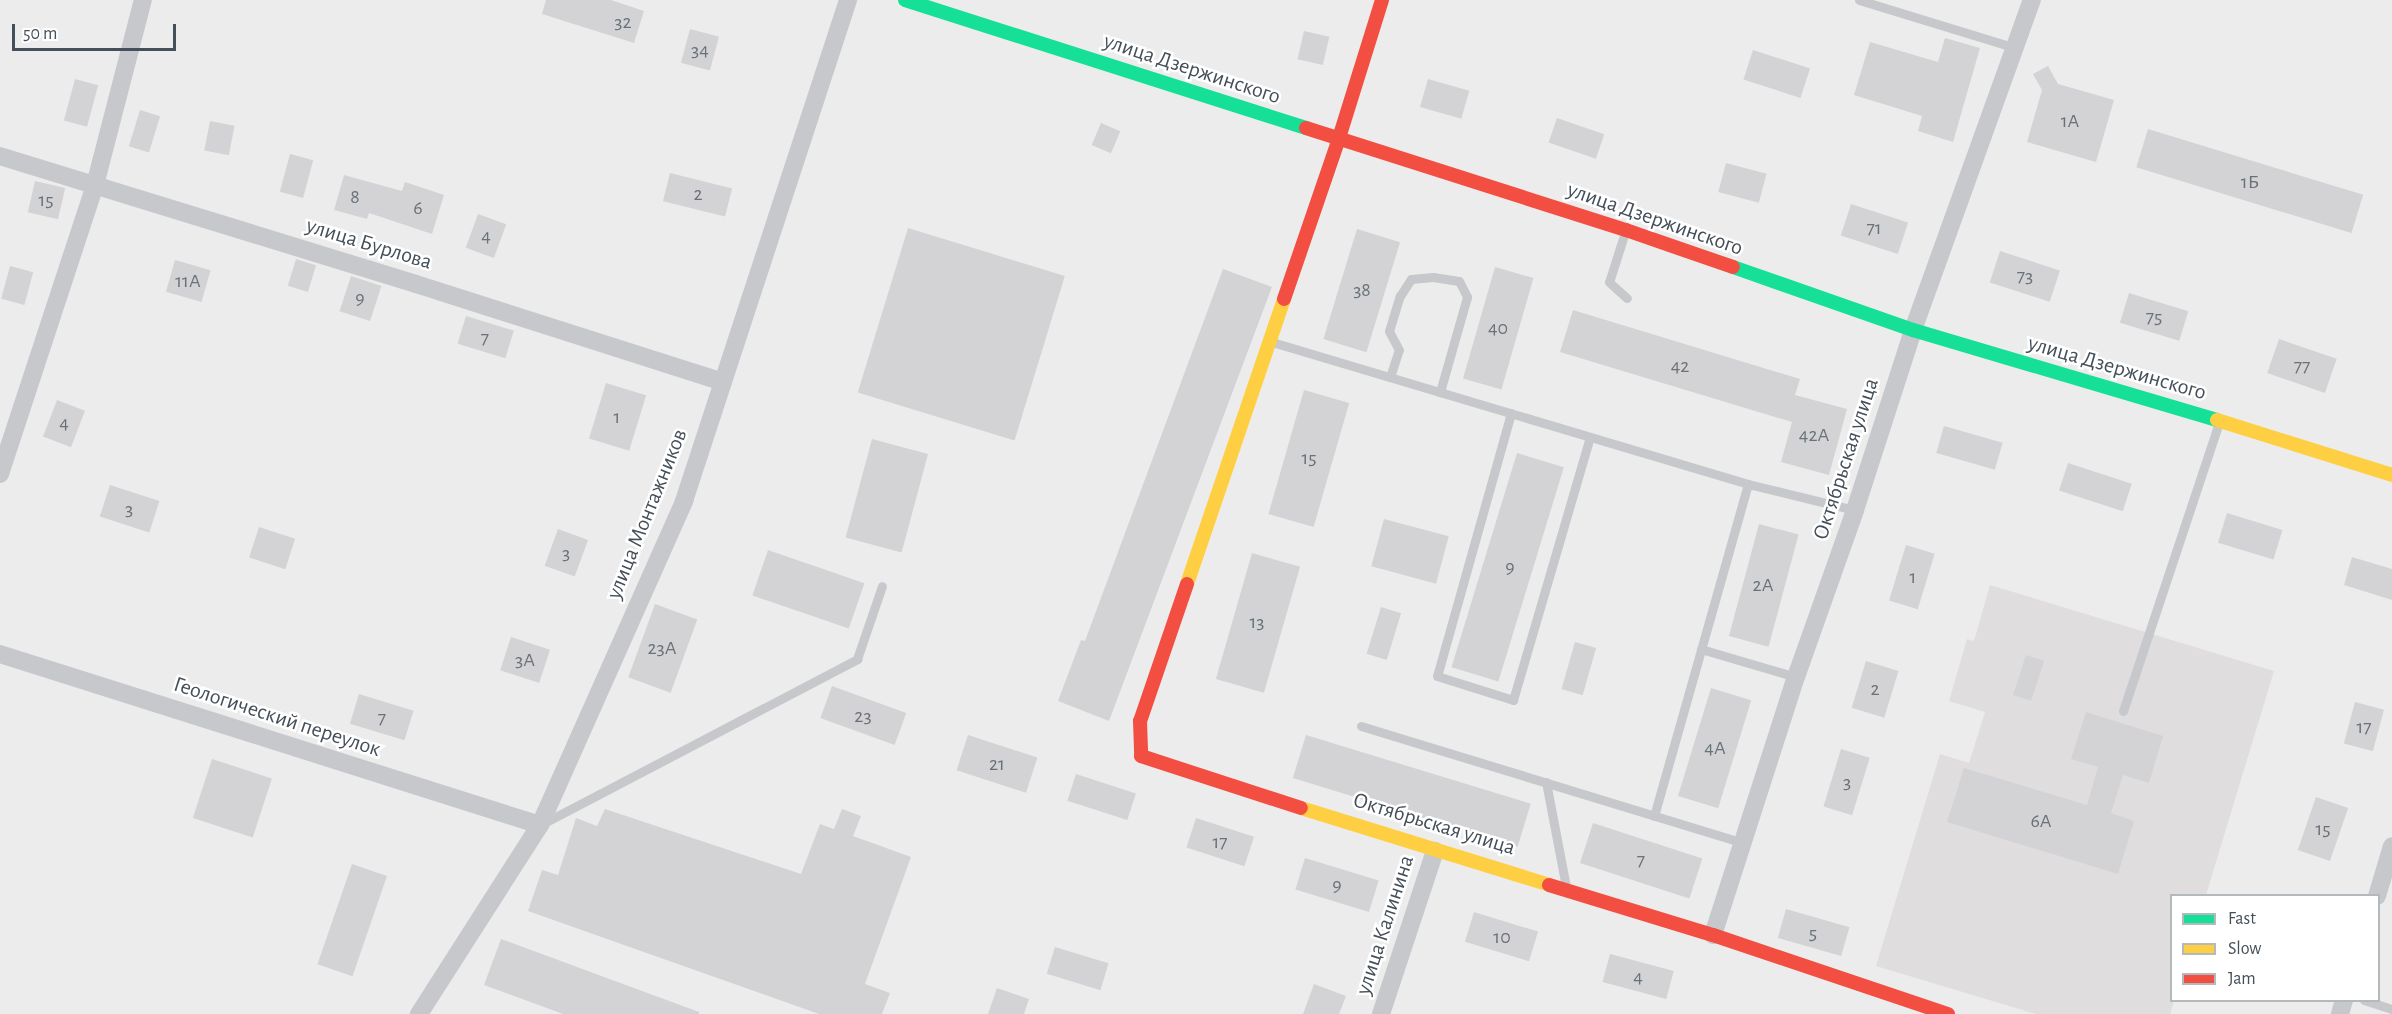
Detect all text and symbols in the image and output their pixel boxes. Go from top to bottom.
house number: 32 [614,10,632,34]
scale bar [15,12,178,50]
text: 50 m [23,25,57,43]
street label: улица Дзержинского [1100,28,1284,110]
house number: 34 [691,38,709,62]
house number: 1А [2061,109,2079,133]
house number: 1Б [2241,170,2259,194]
street label: улица Дзержинского [1564,177,1746,261]
house number: 2 [693,182,703,206]
house number: 8 [350,185,360,209]
house number: 15 [38,188,54,212]
house number: 6 [413,196,423,220]
street label: улица Бурлова [303,212,435,276]
house number: 71 [1866,216,1882,240]
house number: 4 [481,224,491,248]
house number: 73 [2017,264,2033,288]
house number: 11А [175,269,201,293]
house number: 38 [1353,278,1371,302]
house number: 9 [355,286,365,310]
house number: 75 [2146,305,2162,329]
house number: 40 [1488,316,1508,340]
house number: 7 [481,326,489,350]
street label: улица Дзержинского [2025,330,2209,406]
house number: 42 [1671,354,1689,378]
house number: 77 [2294,354,2310,378]
street label: Октябрьская улица [1807,375,1885,543]
house number: 1 [614,405,620,429]
house number: 4 [59,411,69,435]
house number: 42А [1799,423,1829,447]
street label: улица Монтажников [601,425,693,603]
house number: 15 [1301,446,1317,470]
house number: 3 [125,497,133,521]
house number: 3 [562,541,570,565]
house number: 9 [1505,555,1515,579]
house number: 1 [1910,565,1916,589]
house number: 2А [1753,573,1773,597]
house number: 13 [1249,610,1265,634]
house number: 23А [647,636,677,660]
house number: 3А [515,648,535,672]
street label: Геологический переулок [170,671,384,763]
house number: 2 [1870,677,1880,701]
house number: 23 [854,704,872,728]
house number: 7 [378,706,386,730]
house number: 17 [2356,715,2372,739]
house number: 4А [1704,736,1726,760]
house number: 21 [989,752,1005,776]
house number: 3 [1843,770,1851,794]
street label: Октябрьская улица [1350,787,1518,861]
house number: 6А [2030,809,2052,833]
house number: 15 [2315,817,2331,841]
house number: 17 [1212,830,1228,854]
house number: 7 [1637,848,1645,872]
street label: улица Калинина [1350,852,1420,998]
house number: 9 [1332,873,1342,897]
legend [2170,894,2380,1002]
text: Fast [2228,910,2256,928]
house number: 5 [1809,921,1817,945]
house number: 10 [1493,925,1511,949]
text: Slow [2228,940,2261,958]
house number: 4 [1633,965,1643,989]
text: Jam [2228,970,2256,988]

